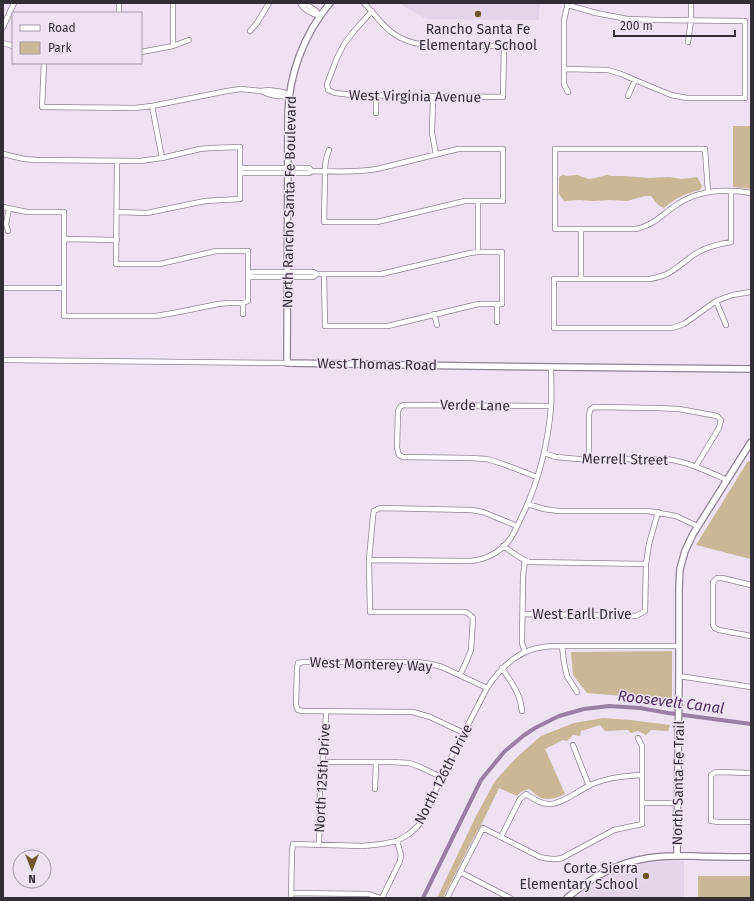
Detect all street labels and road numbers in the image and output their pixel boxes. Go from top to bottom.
street label: West Virginia Avenue [349,87,481,106]
street label: North Rancho Santa Fe Boulevard [279,96,300,308]
street label: West Thomas Road [317,355,437,374]
street label: Verde Lane [440,396,510,415]
street label: Merrell Street [582,450,669,469]
street label: West Earll Drive [532,606,632,623]
street label: West Monterey Way [309,654,433,675]
street label: North Santa Fe Trail [669,720,688,846]
street label: North 126th Drive [411,721,476,827]
street label: North 125th Drive [311,723,334,833]

